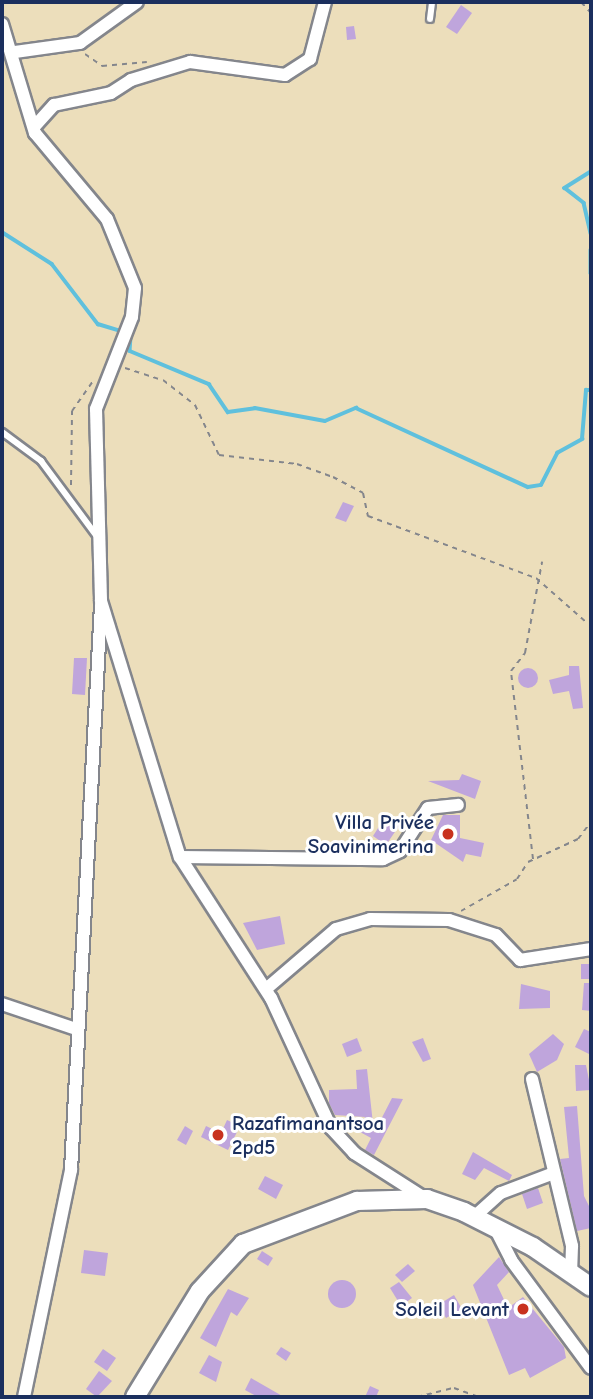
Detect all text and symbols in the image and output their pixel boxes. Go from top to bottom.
place label: Villa Privée Soavinimerina [308,809,434,859]
marker: Villa Privée Soavinimerina [440,826,456,842]
place label: Razafimanantsoa 2pd5 [232,1110,384,1160]
marker: Razafimanantsoa 2pd5 [210,1127,226,1143]
place label: Soleil Levant [395,1296,509,1322]
marker: Soleil Levant [515,1301,531,1317]

